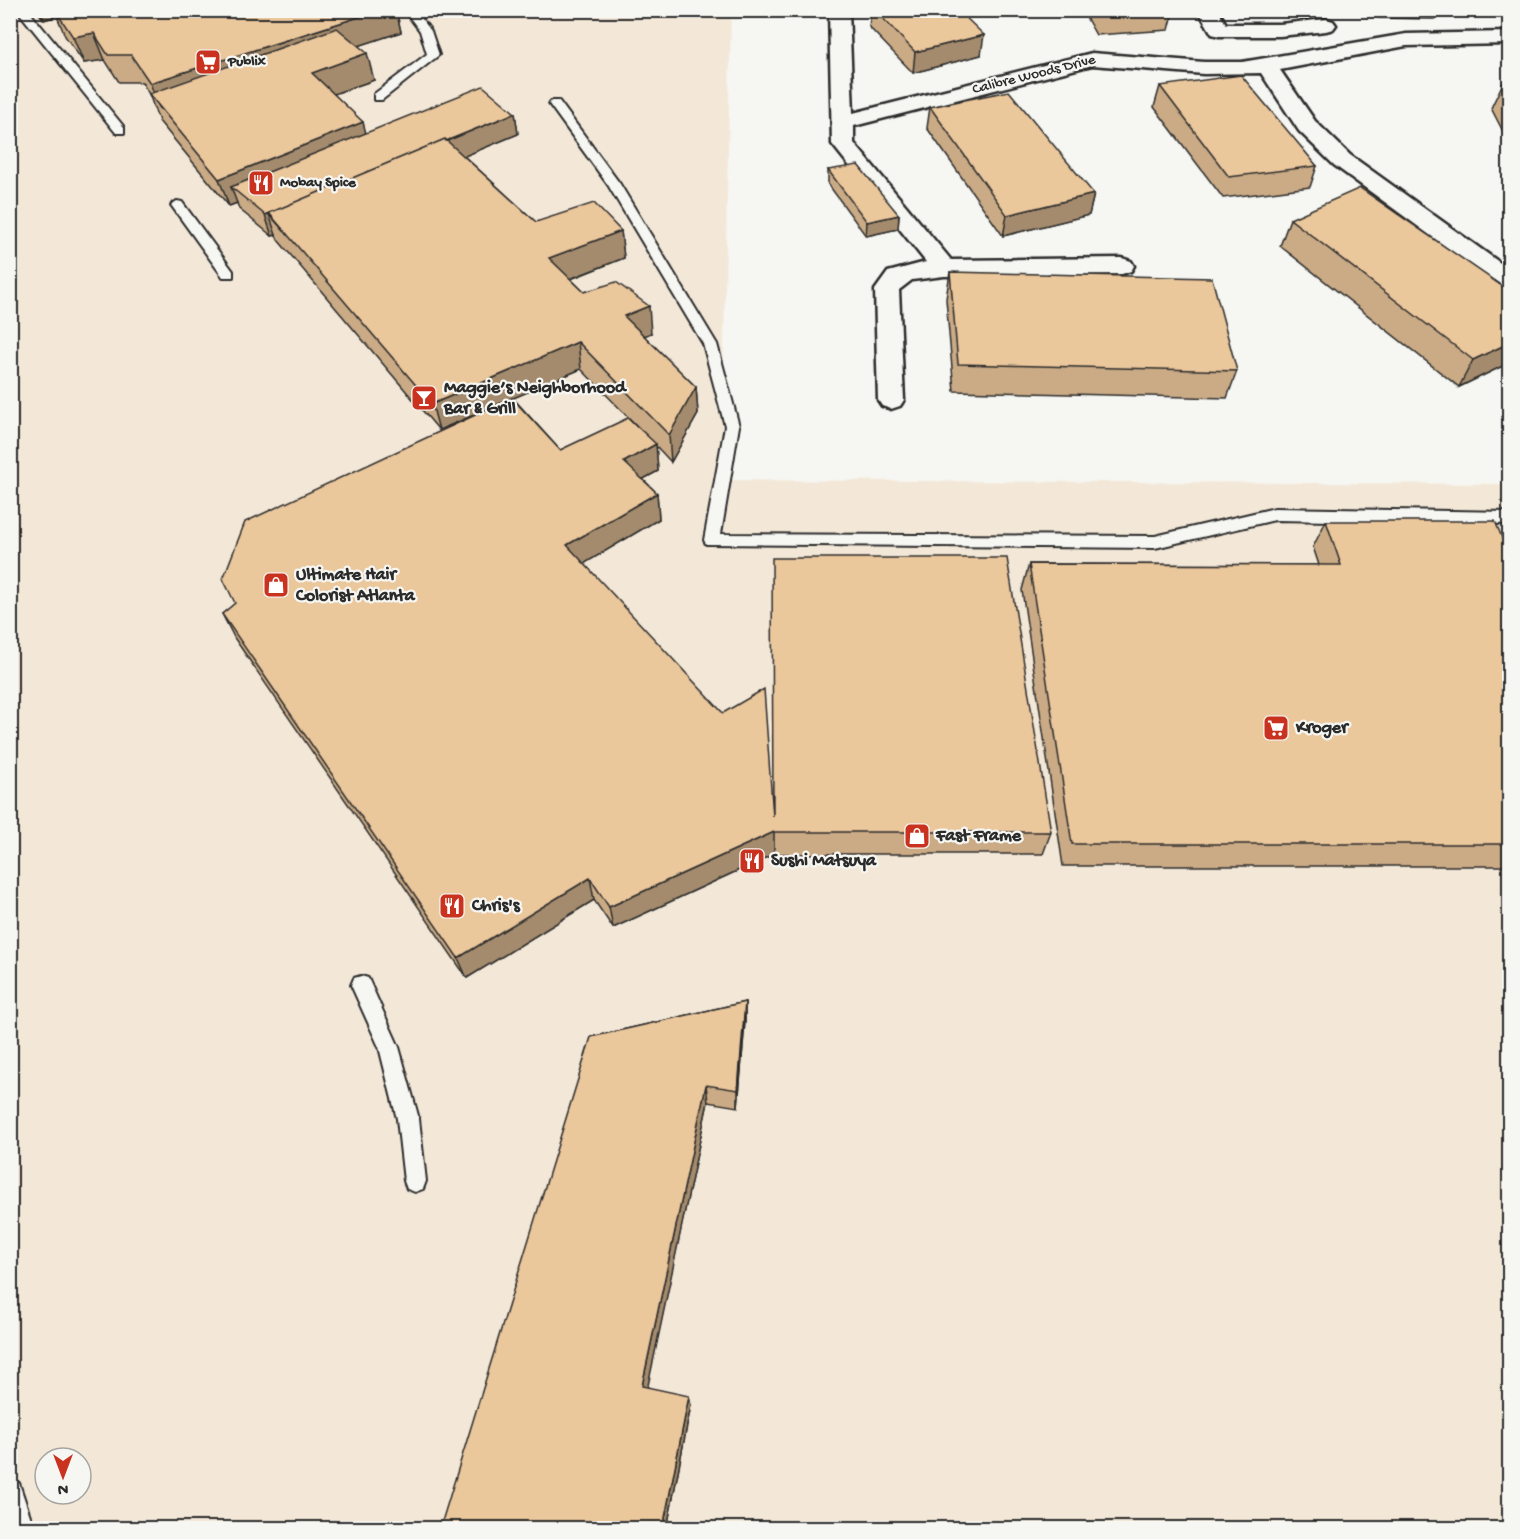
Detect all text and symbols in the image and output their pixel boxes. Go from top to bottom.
supermarket icon: Publix [193,47,223,77]
street label: Calibre Woods Drive [970,51,1098,99]
place label: Publix [227,53,266,71]
restaurant icon: Mobay Spice [246,168,276,198]
place label: Mobay Spice [280,174,357,192]
place label: Maggie’s Neighborhood Bar & Grill [443,378,628,420]
bar icon: Maggie’s Neighborhood Bar & Grill [409,383,439,413]
place label: Ultimate Hair Colorist Atlanta [295,565,416,607]
shop icon: Ultimate Hair Colorist Atlanta [261,570,291,600]
supermarket icon: Kroger [1261,713,1291,743]
place label: Kroger [1295,718,1350,739]
shop icon: Fast Frame [902,821,932,851]
place label: Fast Frame [935,826,1022,847]
restaurant icon: Sushi Matsuya [737,846,767,876]
place label: Sushi Matsuya [771,851,877,872]
restaurant icon: Chris's [437,891,467,921]
place label: Chris's [471,896,521,917]
north arrow [33,1446,93,1506]
text: N [57,1478,68,1497]

